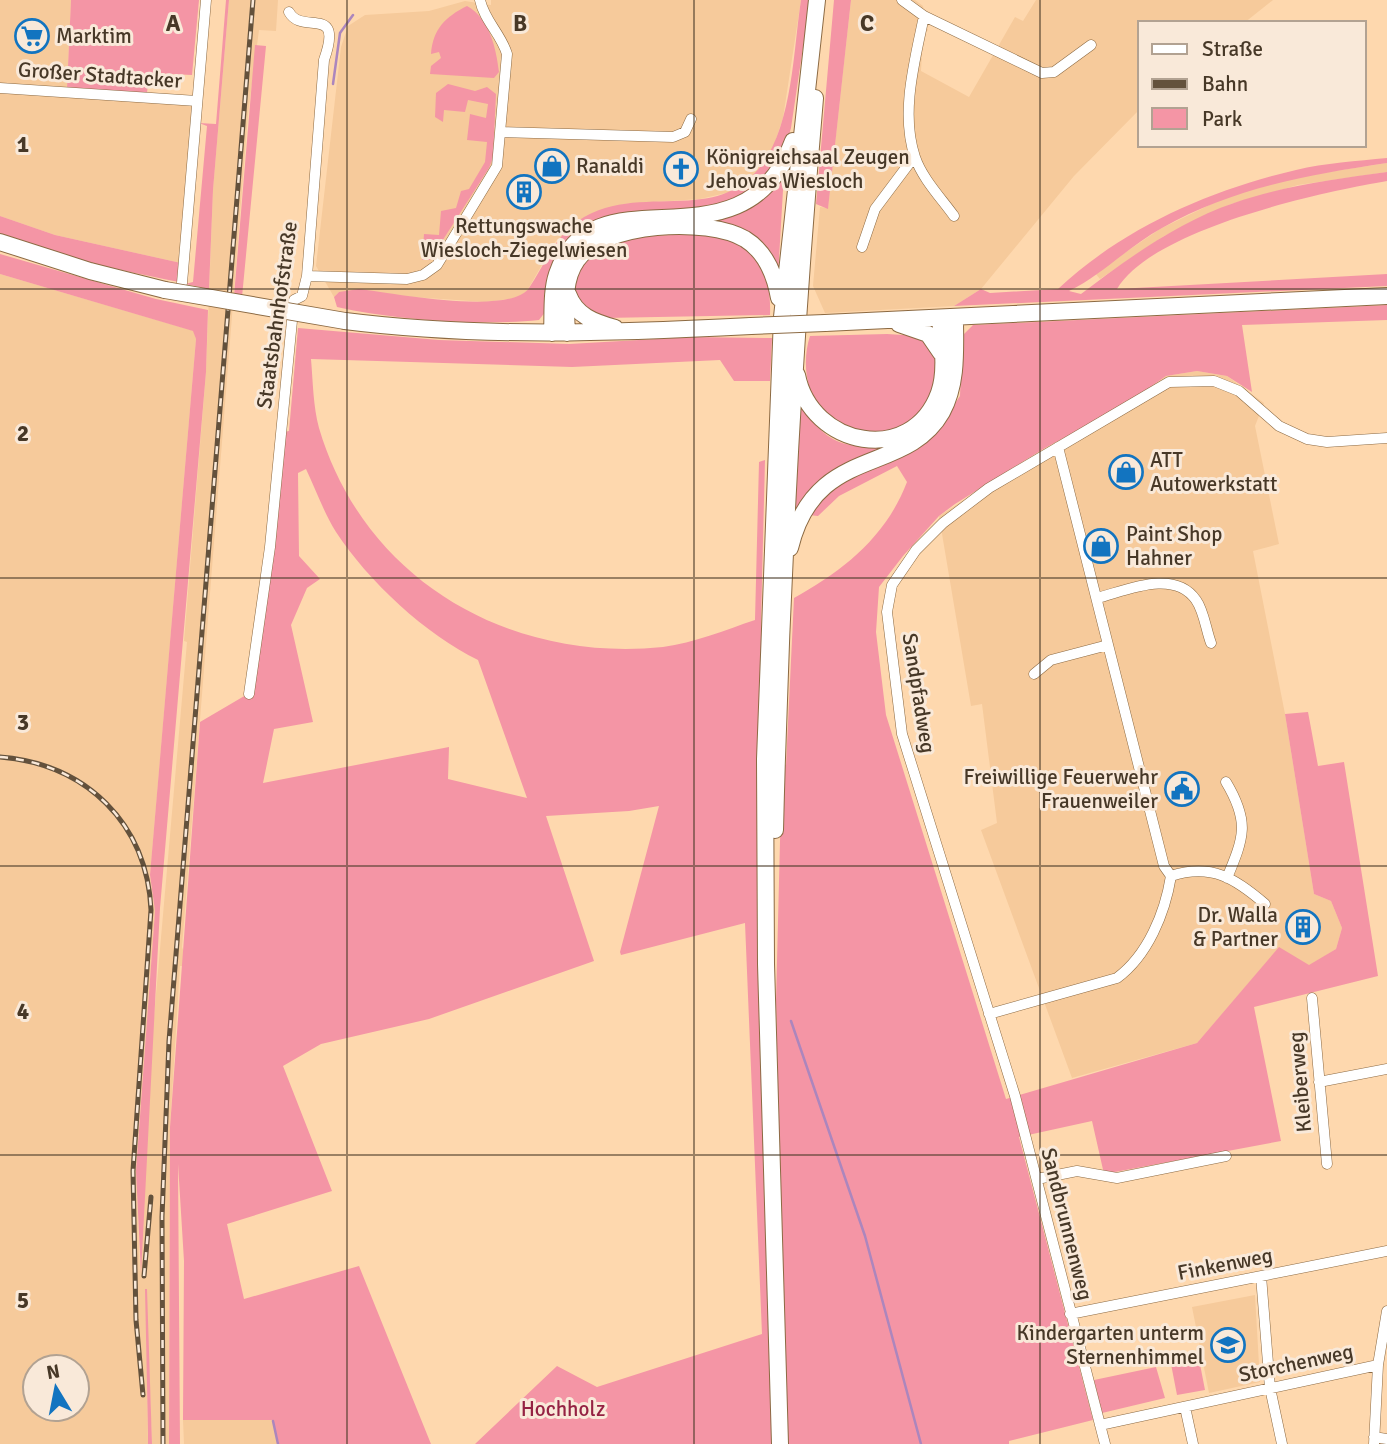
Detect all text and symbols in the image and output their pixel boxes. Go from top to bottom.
text: A [166,9,181,38]
text: B [513,9,527,38]
text: C [860,9,874,38]
supermarket icon: Marktim [13,17,51,55]
legend [1138,21,1366,147]
place label: Marktim [56,23,132,49]
text: Straße [1202,36,1263,62]
street label: Großer Stadtacker [17,56,183,94]
text: Bahn [1202,71,1248,97]
text: Park [1202,106,1243,132]
text: 1 [17,130,29,159]
place label: Königreichsaal Zeugen Jehovas Wiesloch [706,144,910,194]
shop icon: Ranaldi [533,147,571,185]
church icon: Königreichsaal Zeugen Jehovas Wiesloch [662,150,700,188]
place label: Ranaldi [576,153,644,179]
building icon: Rettungswache Wiesloch-Ziegelwiesen [505,173,543,211]
place label: Rettungswache Wiesloch-Ziegelwiesen [421,213,627,263]
street label: Staatsbahnhofstraße [251,220,303,410]
text: 2 [17,419,29,448]
place label: ATT Autowerkstatt [1150,447,1277,497]
shop icon: ATT Autowerkstatt [1107,453,1145,491]
place label: Paint Shop Hahner [1126,521,1222,571]
shop icon: Paint Shop Hahner [1082,527,1120,565]
street label: Sandpfadweg [897,631,941,755]
text: 3 [17,708,29,737]
place label: Freiwillige Feuerwehr Frauenweiler [964,764,1158,814]
public building icon: Freiwillige Feuerwehr Frauenweiler [1163,770,1201,808]
place label: Dr. Walla & Partner [1193,902,1278,952]
building icon: Dr. Walla & Partner [1284,908,1322,946]
text: 4 [17,997,29,1026]
street label: Kleiberweg [1283,1031,1317,1133]
street label: Sandbrunnenweg [1035,1145,1099,1303]
street label: Finkenweg [1175,1242,1275,1286]
text: 5 [17,1286,29,1315]
place label: Kindergarten unterm Sternenhimmel [1016,1320,1204,1370]
school or university icon: Kindergarten unterm Sternenhimmel [1209,1326,1247,1364]
street label: Storchenweg [1236,1338,1356,1388]
north arrow [21,1353,91,1423]
text: N [45,1359,62,1385]
park label: Hochholz [521,1396,605,1422]

